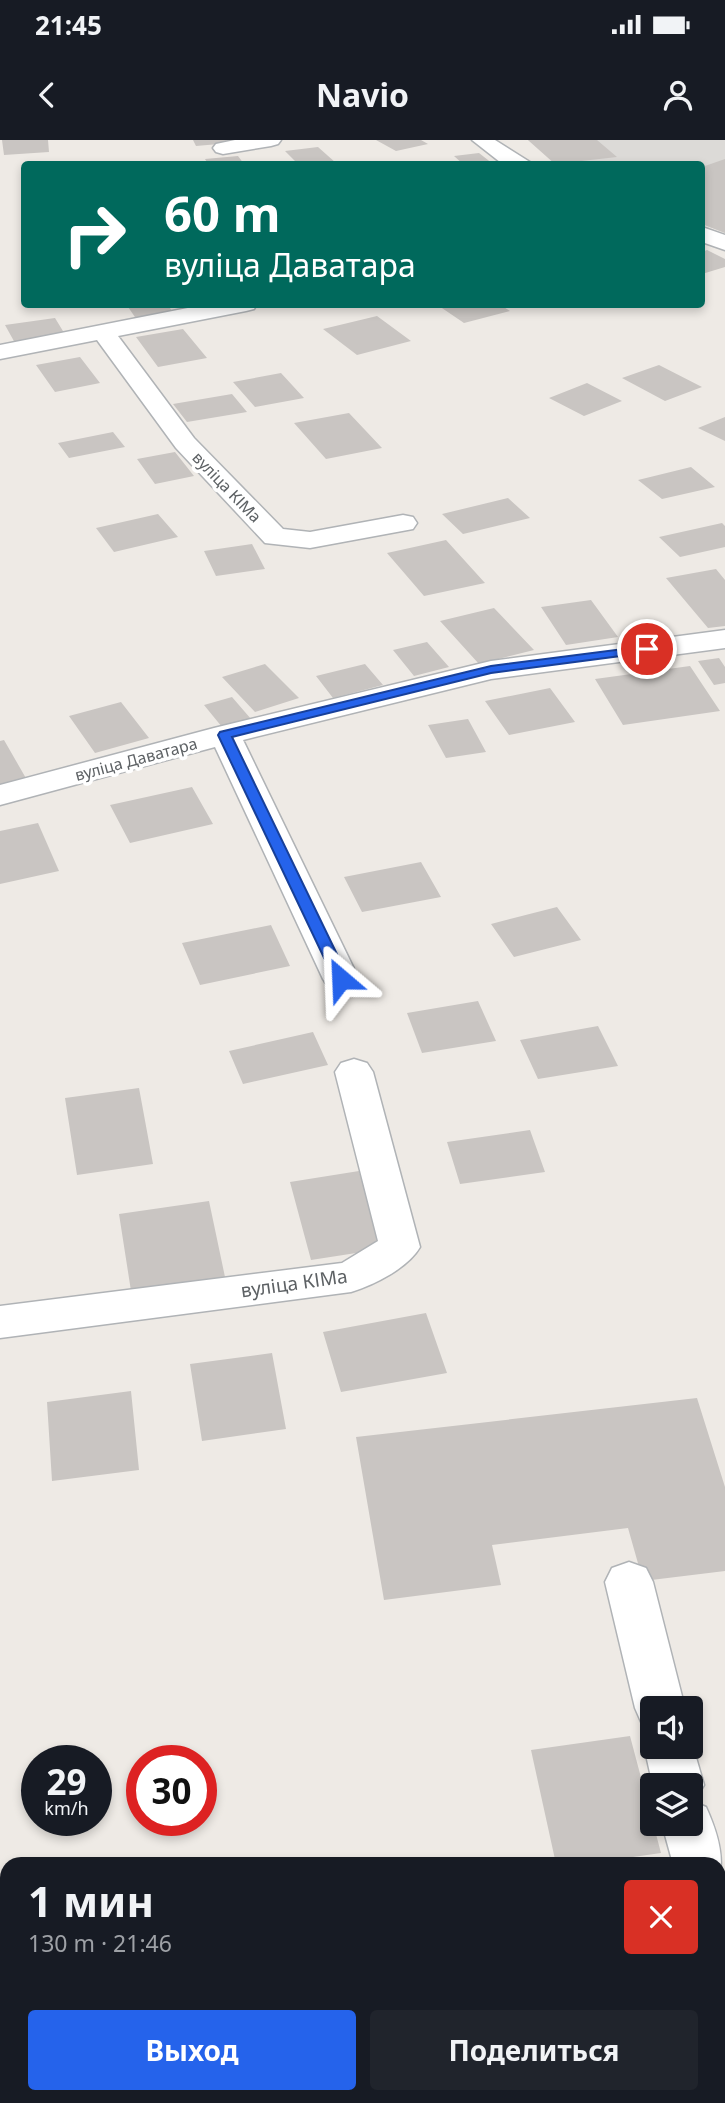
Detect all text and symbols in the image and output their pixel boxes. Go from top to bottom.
text: 21:45 [35,7,102,43]
text: Navio [316,73,409,116]
icon: back [28,76,66,114]
icon: person [659,76,697,114]
text: 60 m [164,180,281,246]
icon: right [49,189,140,280]
text: вуліца Даватара [164,243,416,286]
street label: вуліца КІМа [188,447,266,527]
pin [617,619,677,679]
icon: arrive [628,630,666,668]
street label: вуліца Даватара [72,732,200,786]
position arrow [304,942,378,1016]
street label: вуліца КІМа [239,1263,349,1303]
map controls [640,1696,703,1836]
button: sound [640,1696,703,1759]
speed limit sign: 30 [126,1745,217,1836]
text: 29 [46,1758,87,1805]
button: layers [640,1773,703,1836]
text: km/h [44,1796,89,1820]
text: 1 мин [28,1872,154,1929]
button: close [624,1880,698,1954]
text: 130 m · 21:46 [28,1927,172,1959]
button: Выход [28,2010,356,2090]
button: Поделиться [370,2010,698,2090]

